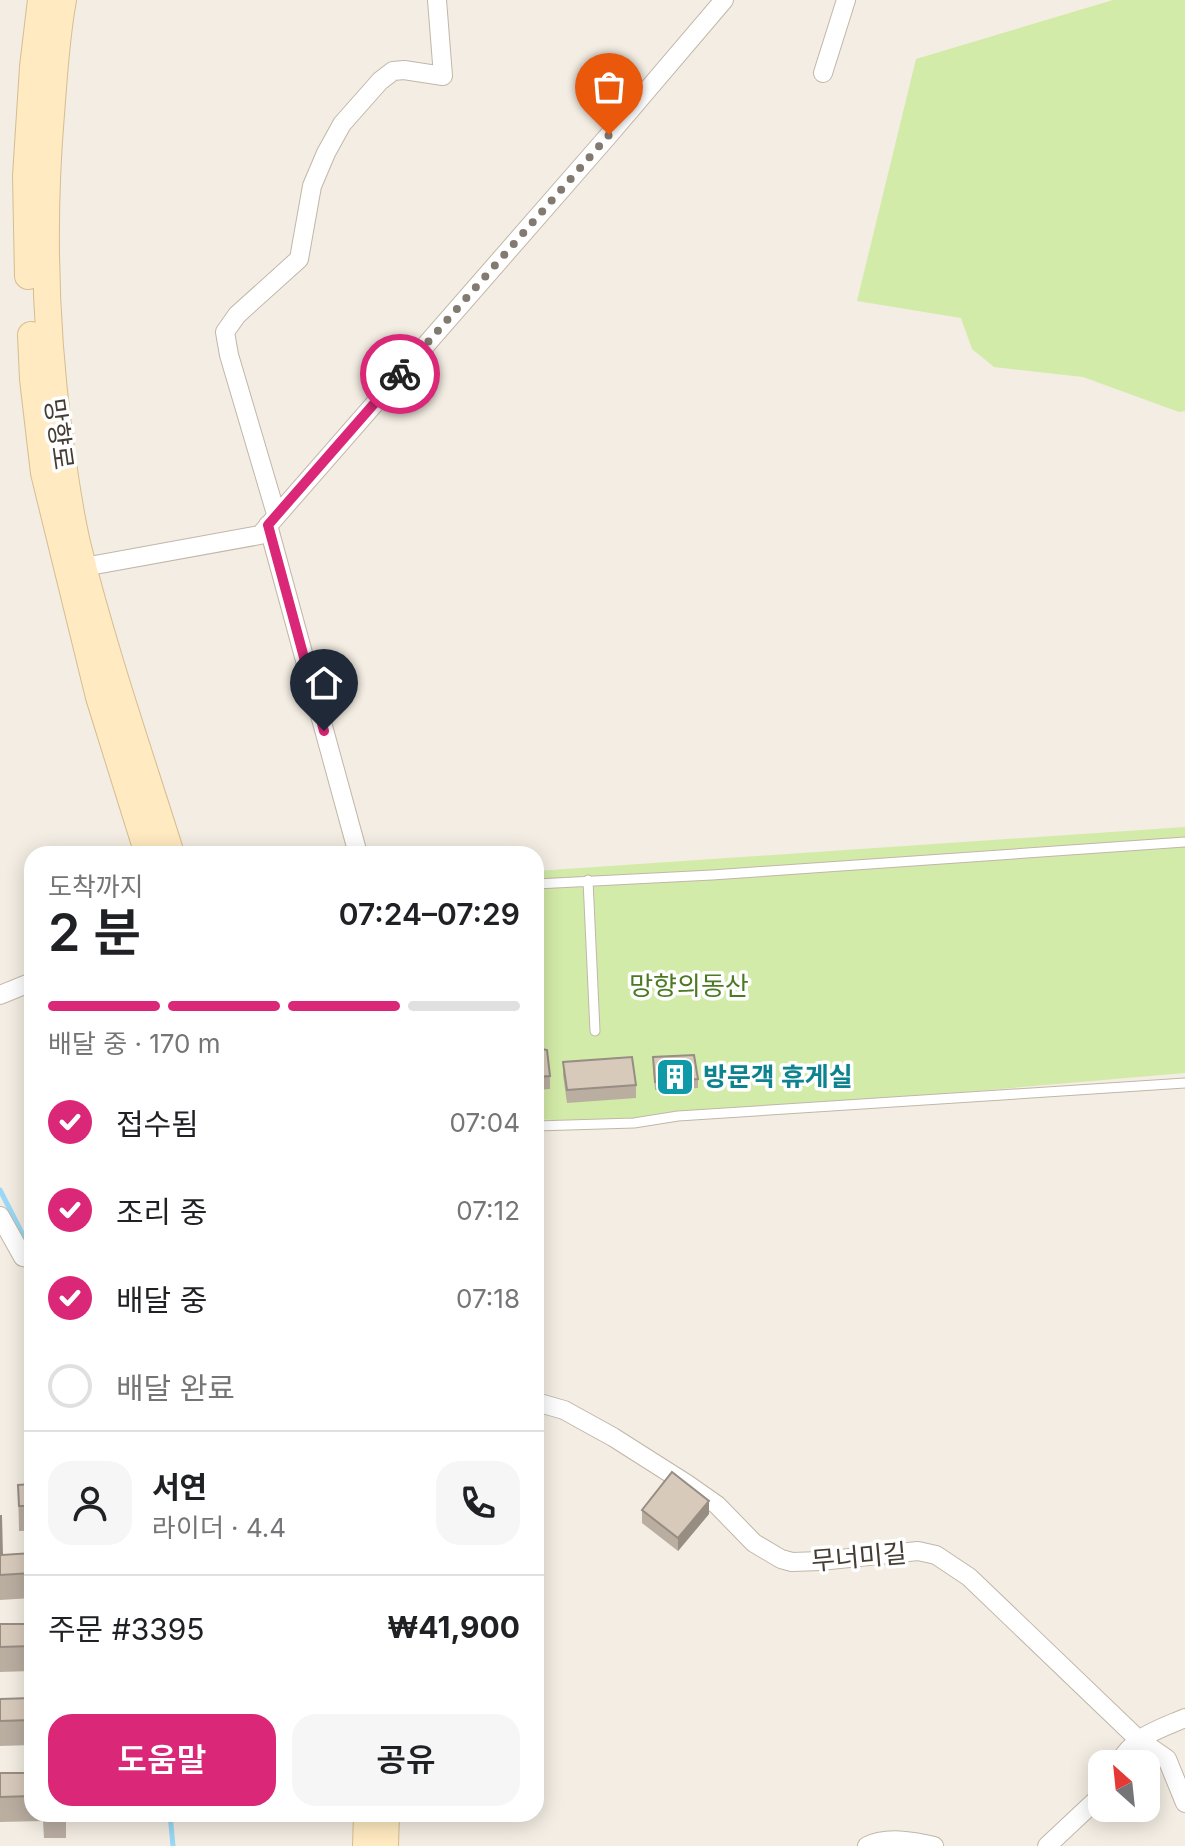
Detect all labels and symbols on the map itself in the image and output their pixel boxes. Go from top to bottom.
pin [575,53,643,135]
courier [360,334,440,414]
street label: 망향로 [39,396,80,472]
pin [290,649,358,731]
park label: 망향의동산 [629,970,749,1001]
building icon: 방문객 휴게실 [654,1056,696,1098]
place label: 방문객 휴게실 [703,1061,853,1092]
street label: 무너미길 [810,1537,908,1576]
north arrow [1088,1750,1160,1822]

